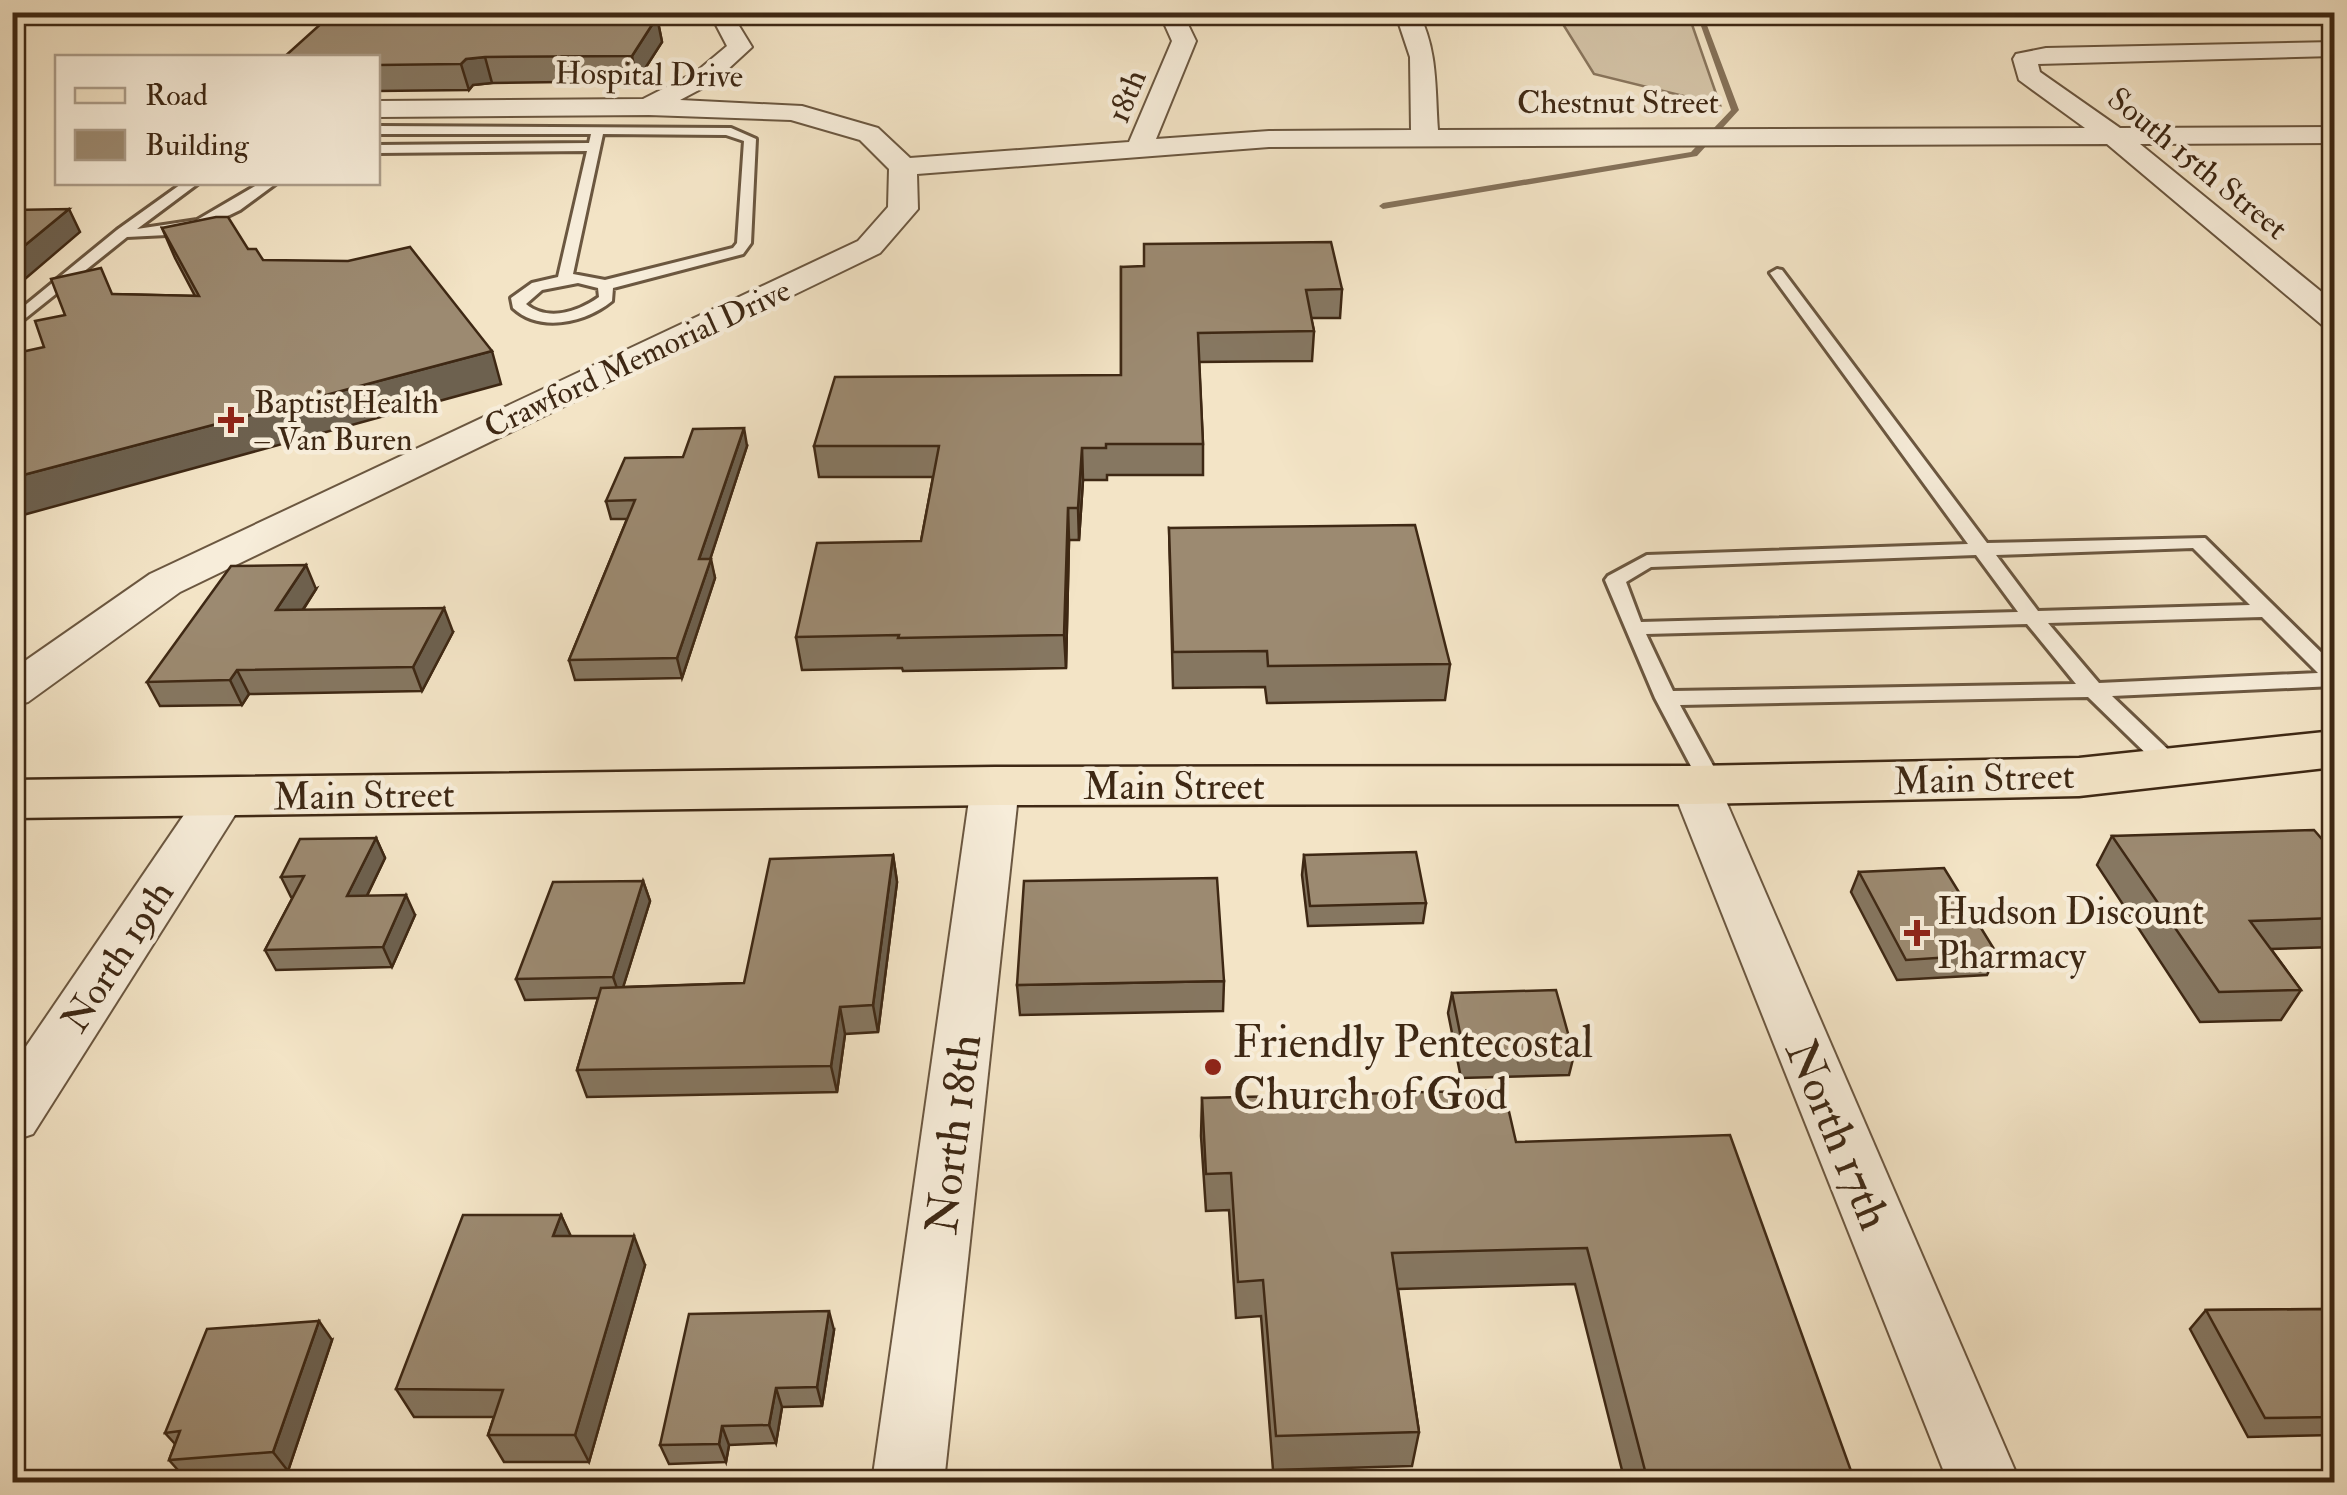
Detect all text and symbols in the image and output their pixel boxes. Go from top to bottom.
street label: Hospital Drive [555,53,743,97]
legend [55,55,380,185]
street label: 18th [1098,64,1156,129]
text: Road [145,77,208,114]
street label: South 15th Street [2099,79,2295,249]
street label: Chestnut Street [1517,83,1719,123]
text: Building [145,127,250,164]
street label: Crawford Memorial Drive [478,270,797,447]
place label: Baptist Health – Van Buren [254,383,439,460]
marker: Baptist Health – Van Buren [218,407,244,433]
street label: Main Street [1893,752,2076,806]
street label: Main Street [1083,763,1265,811]
street label: Main Street [273,770,455,822]
street label: North 19th [51,872,185,1041]
place label: Hudson Discount Pharmacy [1937,888,2204,980]
marker: Hudson Discount Pharmacy [1906,922,1928,944]
place label: Friendly Pentecostal Church of God [1233,1015,1593,1123]
street label: North 18th [914,1031,994,1237]
street label: North 17th [1772,1032,1902,1238]
marker: Friendly Pentecostal Church of God [1202,1056,1224,1078]

